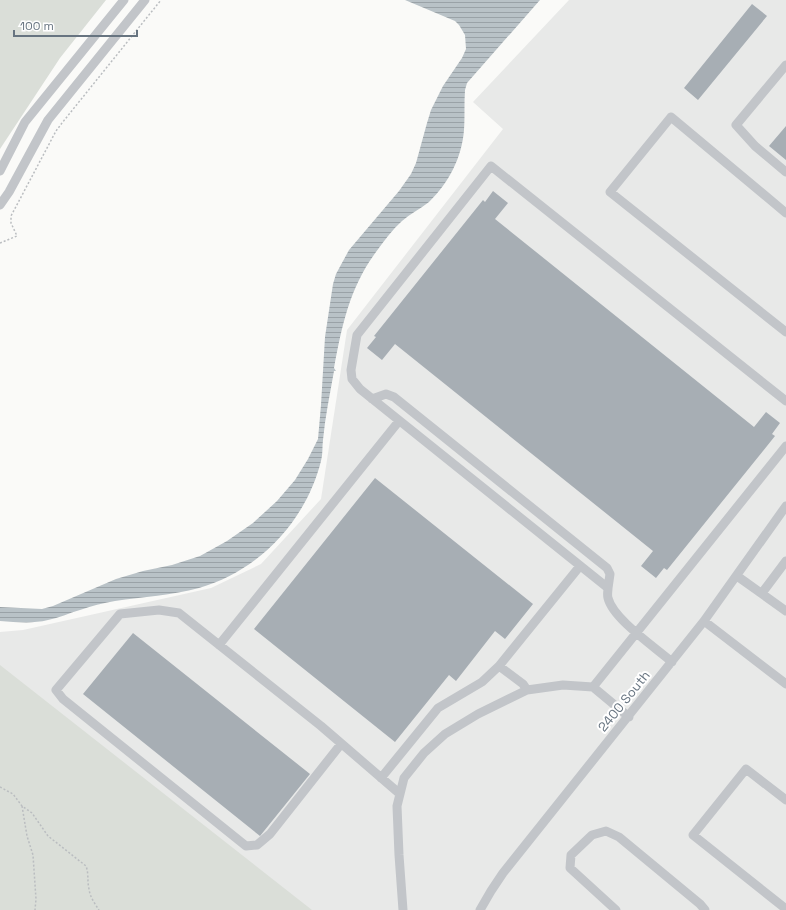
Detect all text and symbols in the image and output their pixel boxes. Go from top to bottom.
scale bar [14,12,137,38]
text: 100 m [20,18,54,34]
street label: 2400 South [594,667,654,735]

